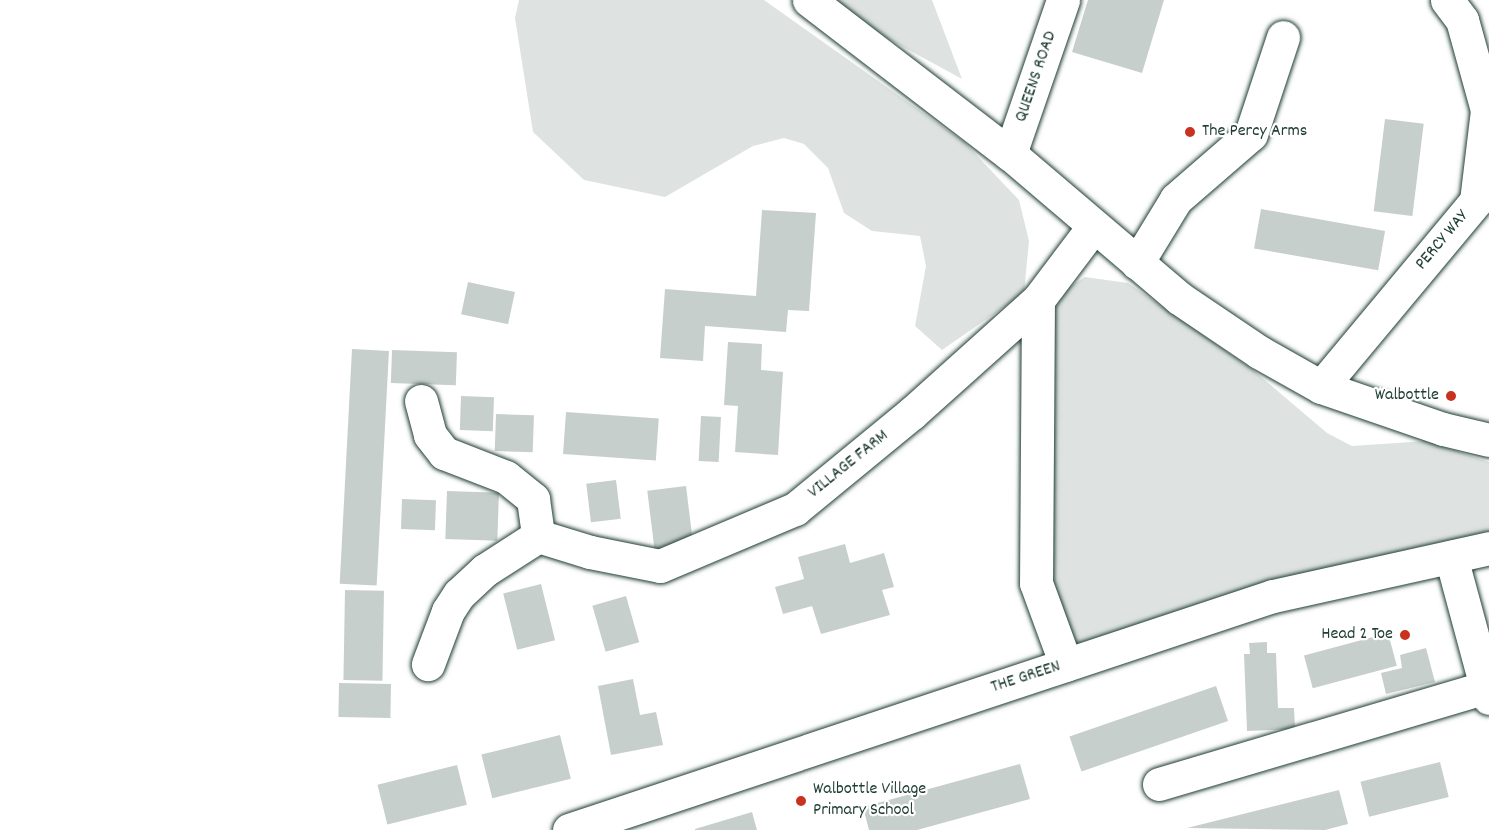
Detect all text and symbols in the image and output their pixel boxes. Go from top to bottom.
street label: QUEENS ROAD [1011,29,1063,125]
place label: The Percy Arms [1202,121,1307,143]
marker: The Percy Arms [1183,125,1197,139]
street label: PERCY WAY [1412,207,1474,275]
place label: Walbottle [1375,385,1439,407]
marker: Walbottle [1444,389,1458,403]
street label: VILLAGE FARM [804,426,894,504]
place label: Head 2 Toe [1321,624,1393,646]
marker: Head 2 Toe [1398,628,1412,642]
street label: THE GREEN [989,657,1063,699]
place label: Walbottle Village Primary School [813,780,926,822]
marker: Walbottle Village Primary School [794,794,808,808]

